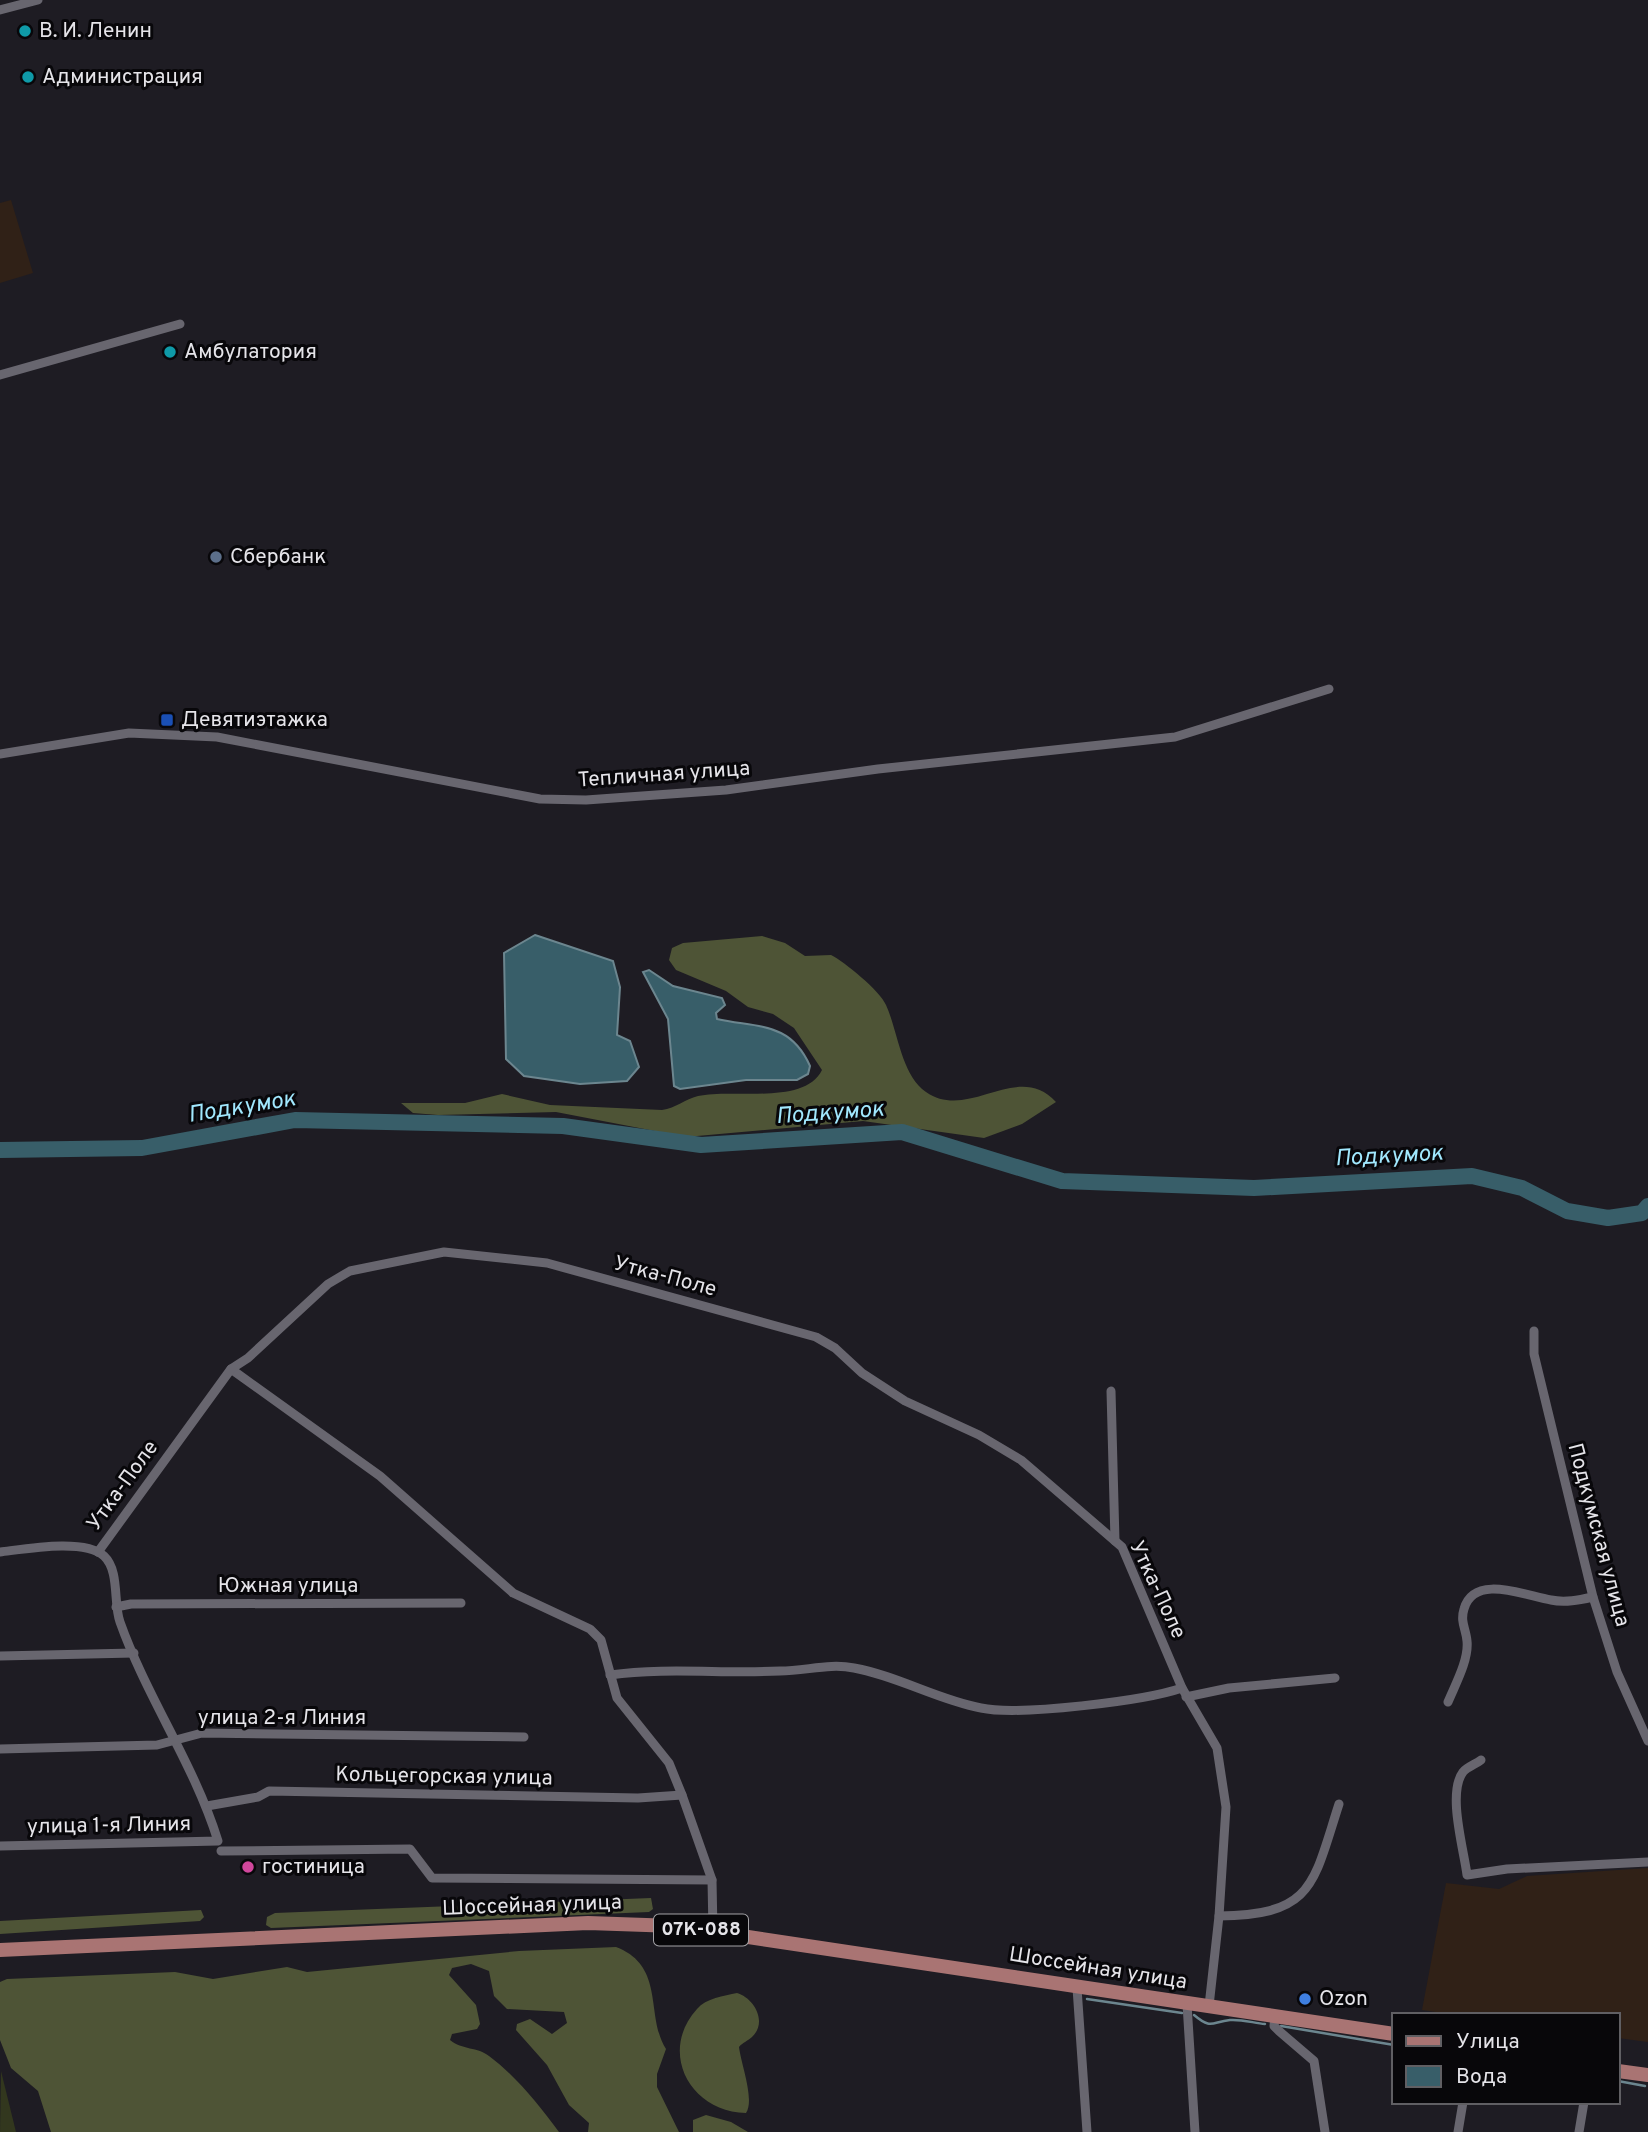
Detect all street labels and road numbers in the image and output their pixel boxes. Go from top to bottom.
street label: Тепличная улица [577,756,751,794]
street label: Утка-Поле [611,1250,719,1304]
street label: Утка-Поле [81,1436,165,1536]
street label: Подкумская улица [1561,1440,1635,1630]
street label: Утка-Поле [1123,1537,1191,1643]
street label: Южная улица [218,1573,358,1600]
street label: улица 2-я Линия [198,1705,366,1732]
street label: Кольцегорская улица [335,1762,553,1792]
street label: улица 1-я Линия [27,1811,191,1841]
street label: Шоссейная улица [442,1889,622,1923]
road number: 07К-088 [654,1914,748,1946]
street label: Шоссейная улица [1007,1942,1189,1996]

